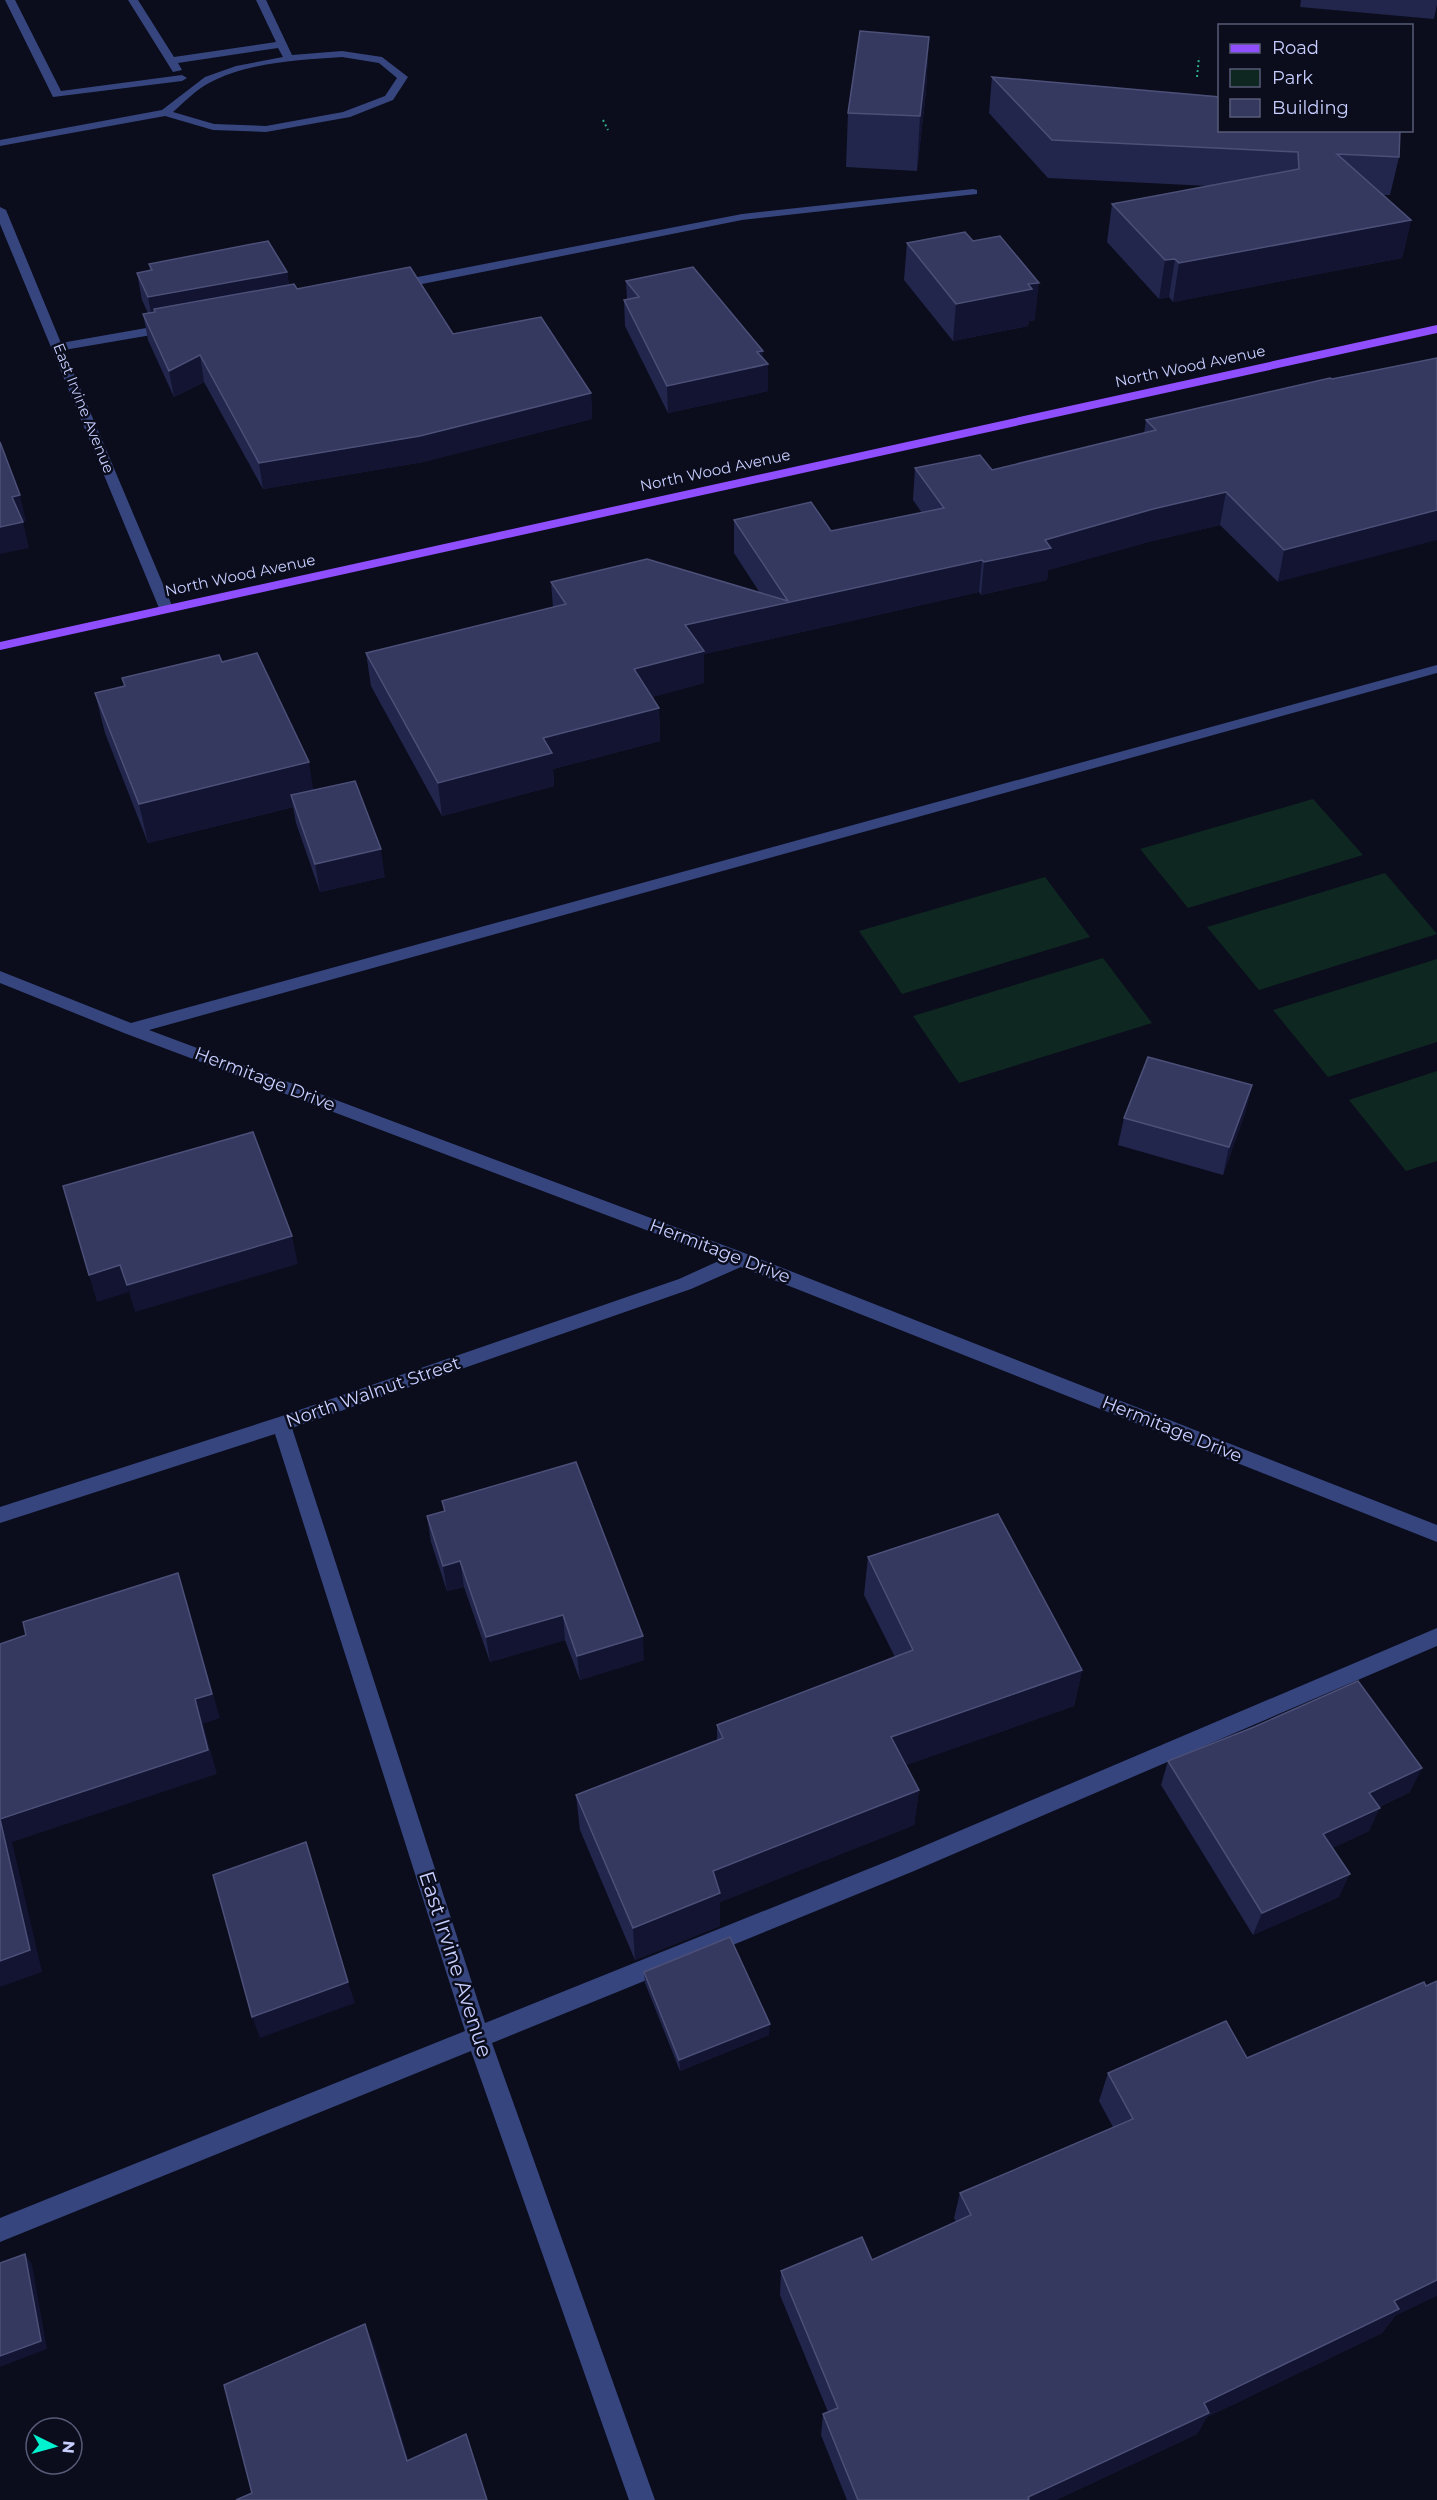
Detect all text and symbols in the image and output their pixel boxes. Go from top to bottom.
legend [1218,24,1413,132]
text: Road [1272,37,1319,59]
text: Park [1272,67,1313,89]
text: Building [1272,97,1349,119]
street label: East Irvine Avenue [49,340,119,476]
street label: North Wood Avenue [1113,341,1267,391]
street label: North Wood Avenue [638,445,792,495]
street label: North Wood Avenue [163,550,317,600]
street label: Hermitage Drive [191,1042,339,1116]
street label: Hermitage Drive [646,1214,794,1288]
street label: North Walnut Street [283,1352,463,1432]
street label: Hermitage Drive [1099,1391,1245,1467]
street label: East Irvine Avenue [414,1868,498,2060]
north arrow [24,2416,84,2476]
text: N [58,2440,78,2455]

